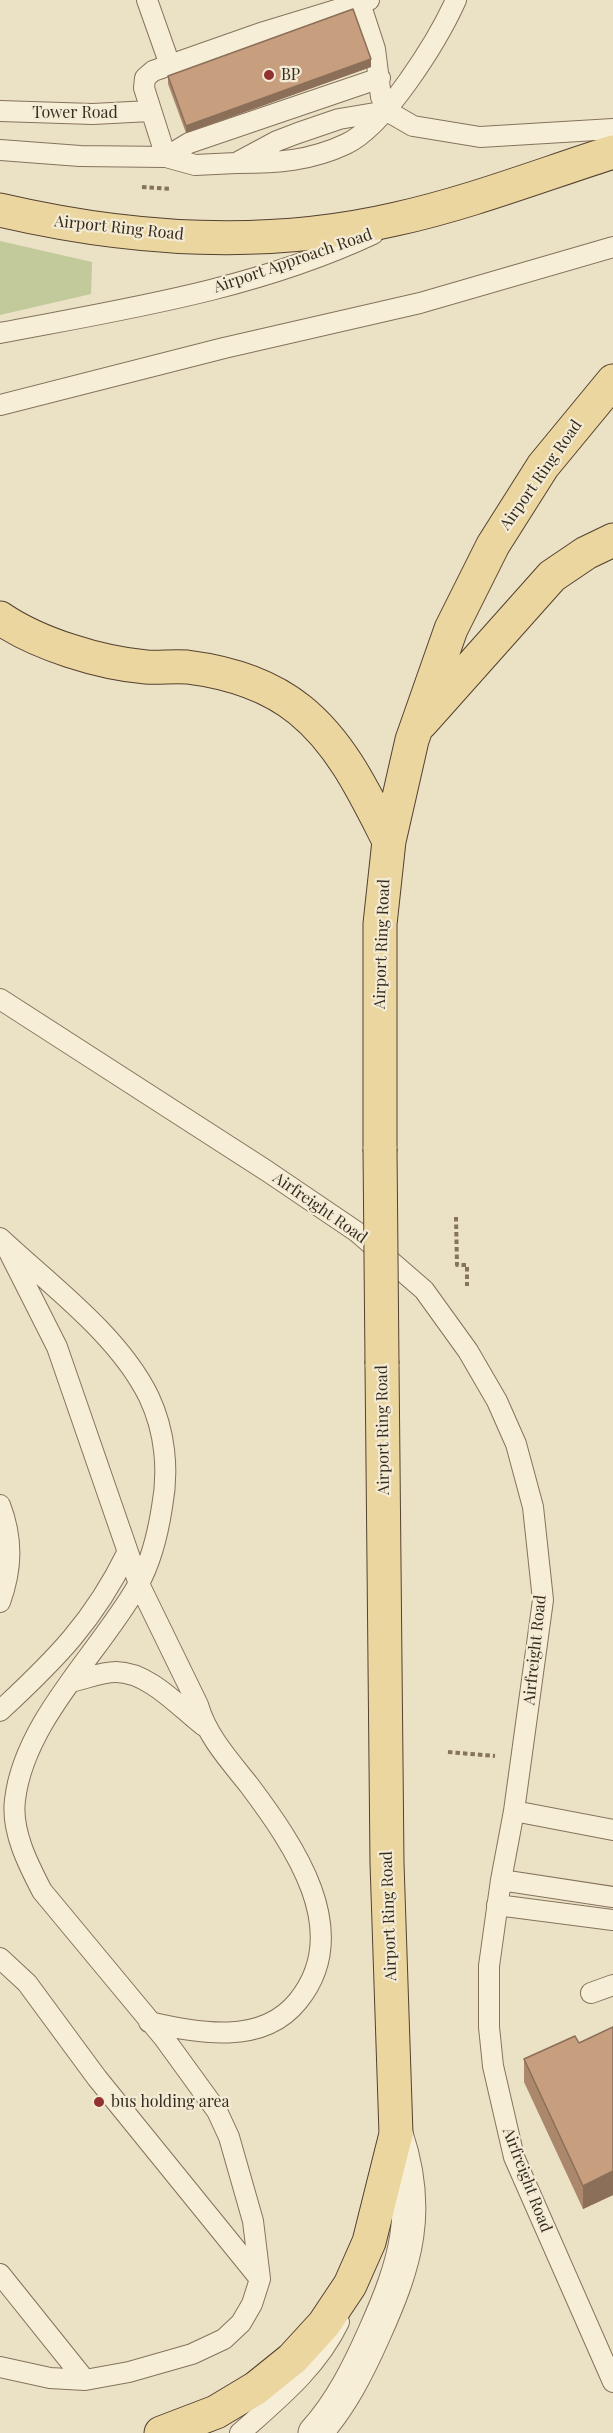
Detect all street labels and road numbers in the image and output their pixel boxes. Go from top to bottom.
street label: Tower Road [32,103,118,123]
street label: Airport Ring Road [53,212,185,244]
street label: Airport Approach Road [211,225,375,297]
street label: Airport Ring Road [496,416,586,534]
street label: Airport Ring Road [370,879,394,1009]
street label: Airfreight Road [269,1168,371,1248]
street label: Airport Ring Road [372,1365,394,1495]
street label: Airfreight Road [520,1594,550,1706]
street label: Airport Ring Road [377,1851,401,1981]
street label: Airfreight Road [498,2125,556,2235]

